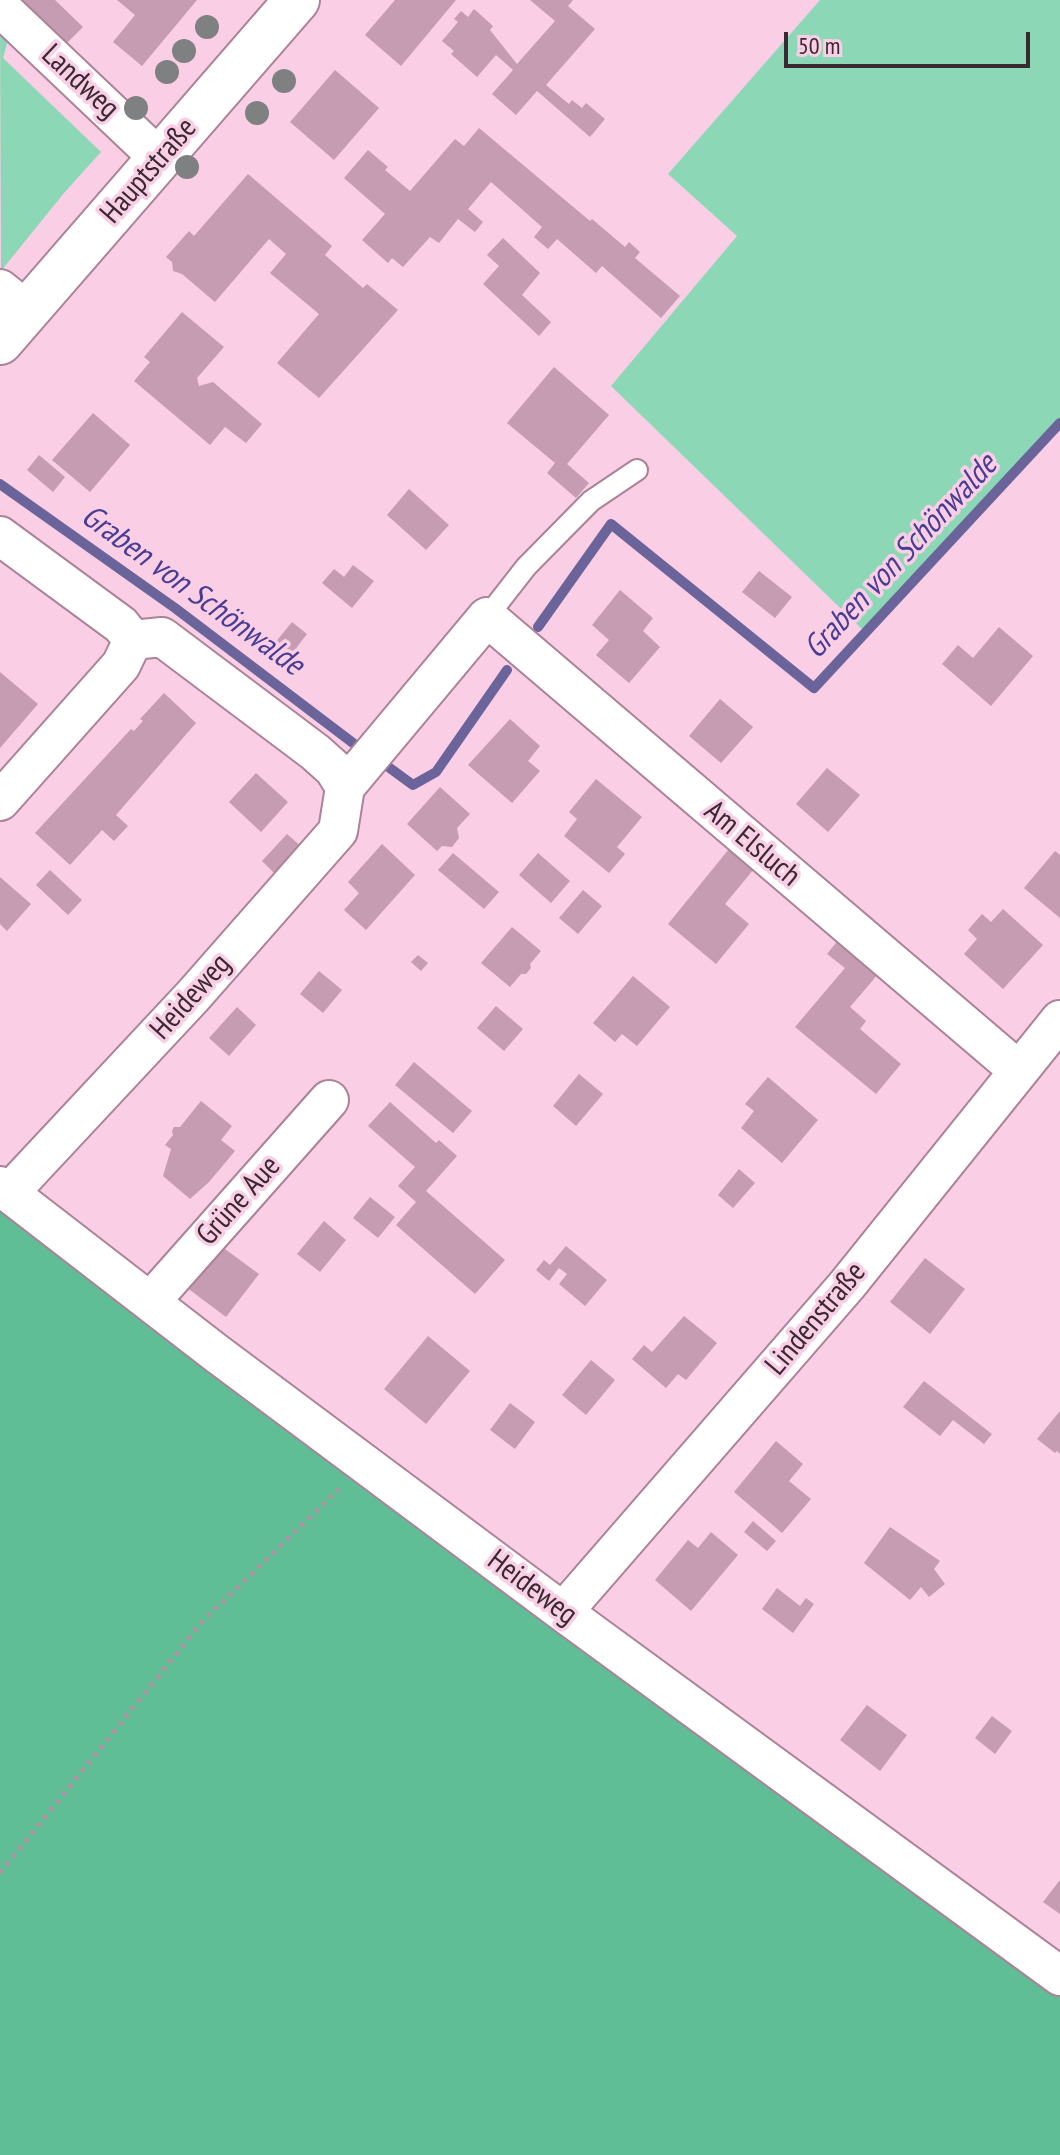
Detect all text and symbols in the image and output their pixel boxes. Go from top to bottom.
scale bar [788,16,1034,66]
text: 50 m [798,30,840,61]
street label: Landweg [34,37,126,127]
street label: Hauptstraße [93,111,205,231]
water label: Graben von Schönwalde [796,447,1006,667]
water label: Graben von Schönwalde [73,497,311,685]
street label: Am Elsluch [697,794,807,894]
street label: Heideweg [143,947,239,1047]
street label: Grüne Aue [190,1149,288,1253]
street label: Lindenstraße [758,1255,874,1383]
street label: Heideweg [480,1543,584,1633]

